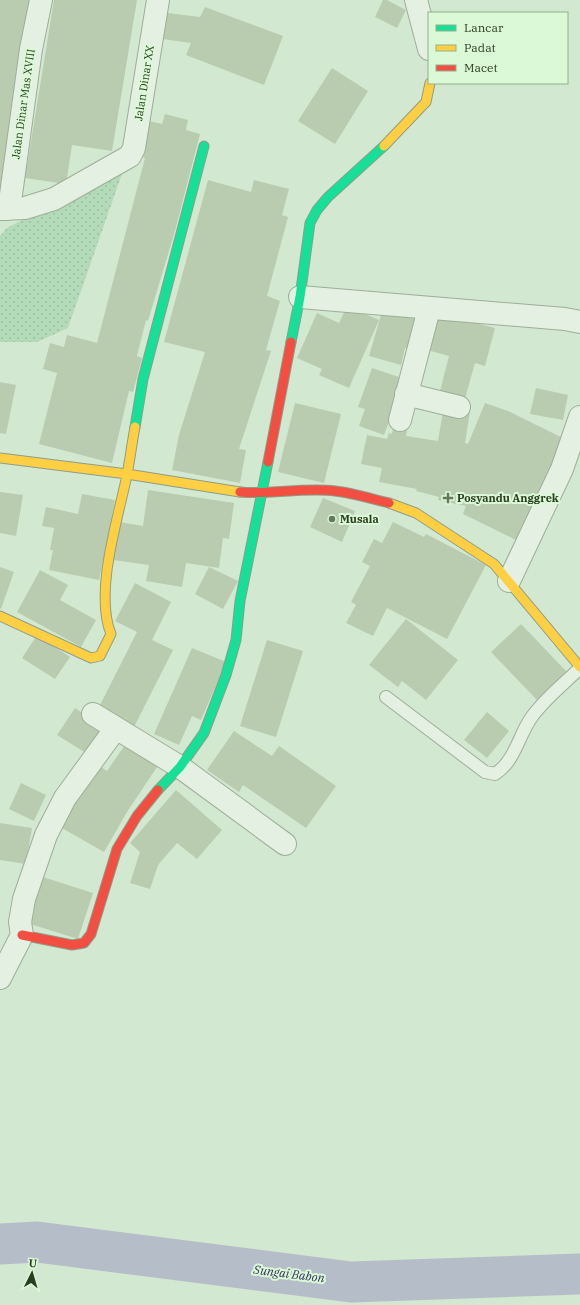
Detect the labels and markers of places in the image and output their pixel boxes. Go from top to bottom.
place label: Posyandu Anggrek [457,491,559,505]
marker: Posyandu Anggrek [442,492,454,504]
place label: Musala [340,512,379,526]
marker: Musala [327,514,337,524]

